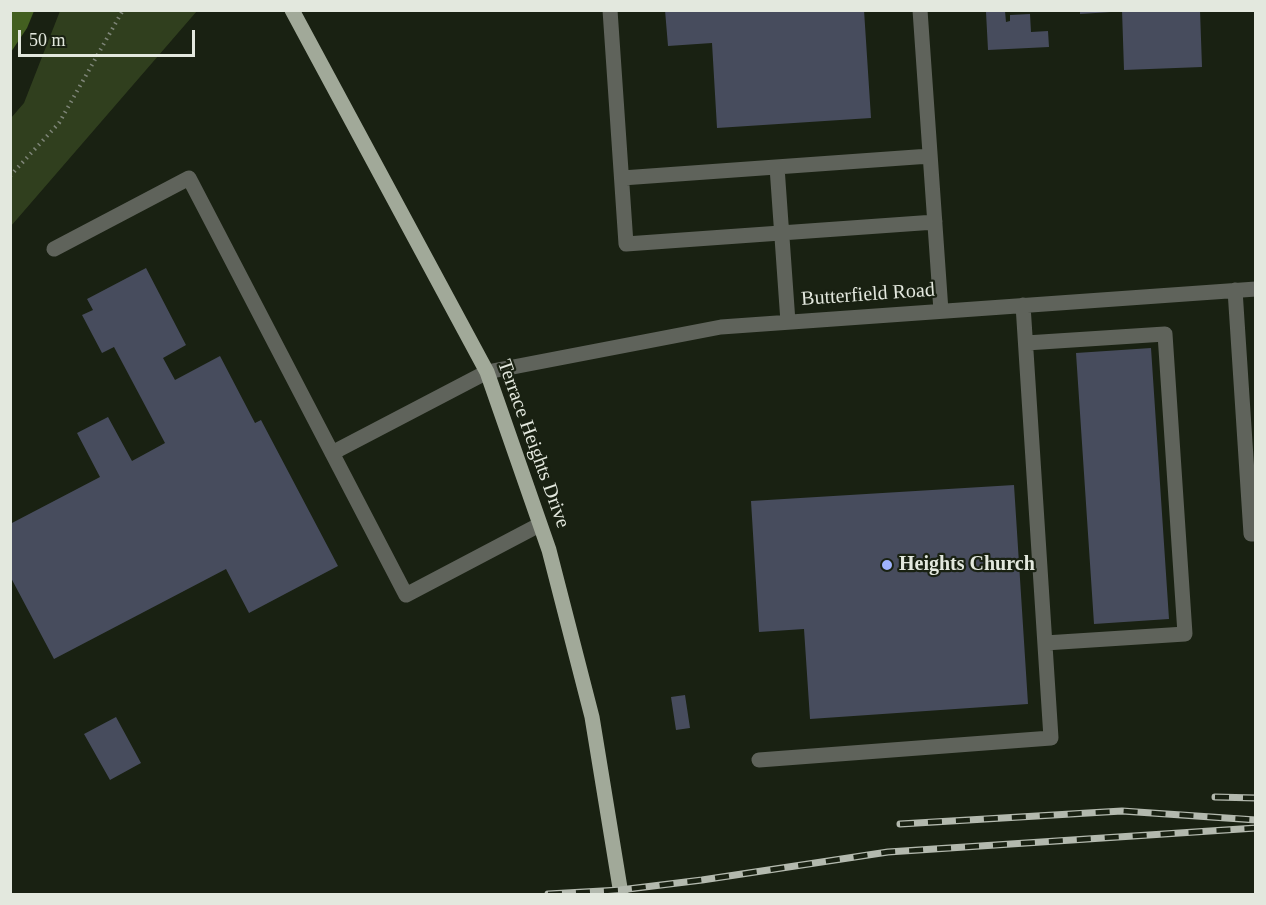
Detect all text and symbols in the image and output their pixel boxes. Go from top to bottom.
scale bar [21,18,198,56]
text: 50 m [29,30,66,50]
street label: Butterfield Road [800,278,936,312]
street label: Terrace Heights Drive [491,357,575,531]
place label: Heights Church [899,553,1035,577]
marker: Heights Church [880,558,894,572]

